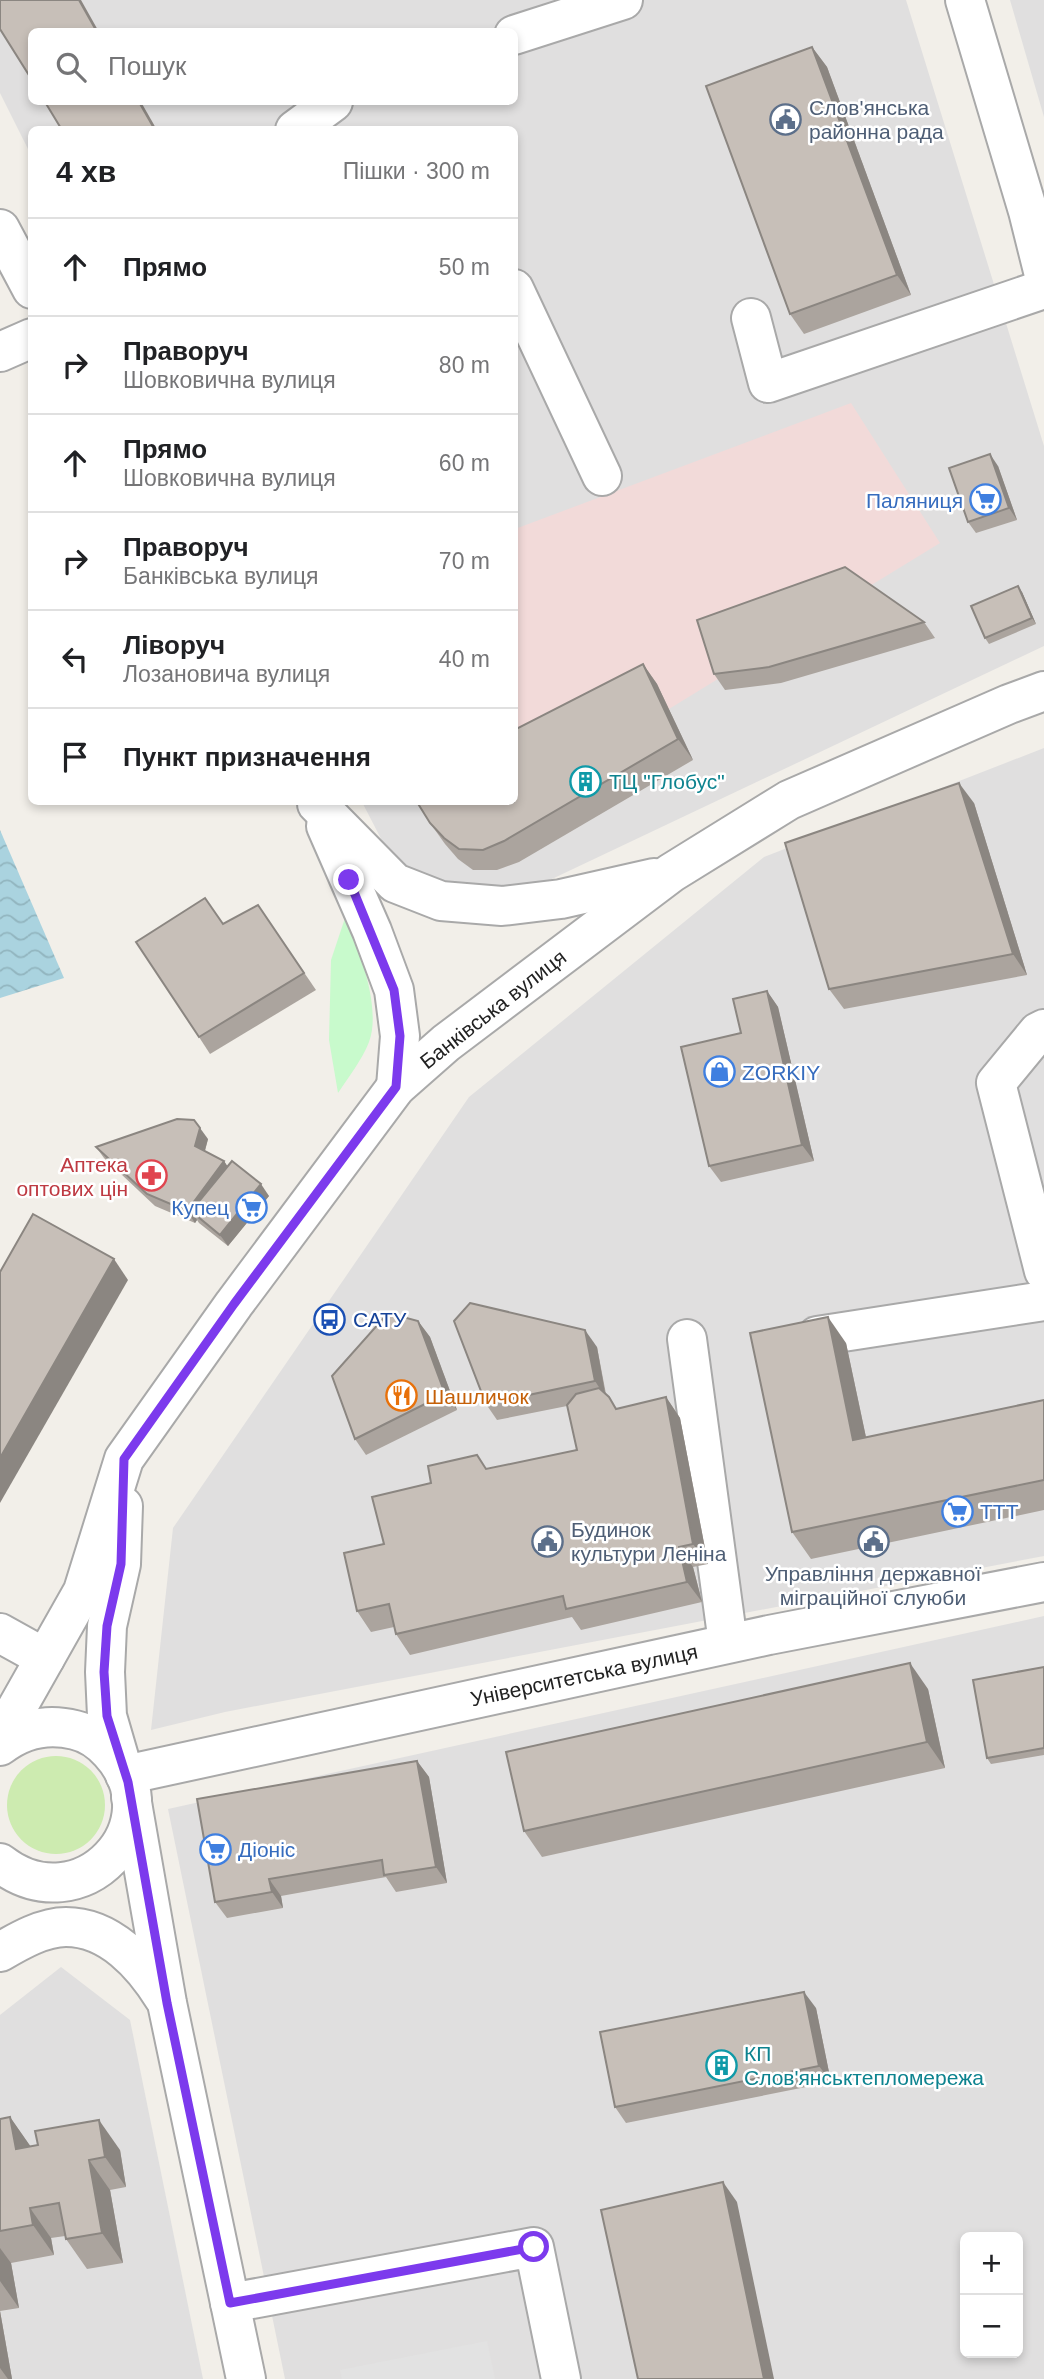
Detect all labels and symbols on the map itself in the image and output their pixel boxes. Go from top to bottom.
place label: Слов'янська районна рада [809,96,944,143]
public building icon: Слов'янська районна рада [769,102,803,136]
supermarket icon: Паляниця [969,483,1003,517]
place label: Паляниця [866,489,963,512]
building icon: ТЦ "Глобус" [569,764,603,798]
place label: ТЦ "Глобус" [609,770,725,793]
route end [333,864,364,895]
street label: Банківська вулиця [416,945,570,1073]
shop icon: ZORKIY [702,1055,736,1089]
place label: ZORKIY [742,1061,820,1084]
place label: Аптека оптових цін [16,1153,128,1200]
pharmacy icon: Аптека оптових цін [134,1159,168,1193]
supermarket icon: Купец [235,1190,269,1224]
place label: Купец [171,1196,229,1219]
bus stop icon: САТУ [313,1302,347,1336]
place label: САТУ [353,1308,407,1331]
restaurant icon: Шашличок [385,1379,419,1413]
place label: Шашличок [425,1385,529,1408]
supermarket icon: ТТТ [940,1494,974,1528]
place label: ТТТ [980,1500,1019,1523]
place label: Будинок культури Леніна [571,1518,727,1565]
public building icon: Будинок культури Леніна [531,1524,565,1558]
public building icon: Управління державної міграційної слуюби [856,1524,890,1558]
place label: Управління державної міграційної слуюби [765,1562,982,1609]
street label: Університетська вулиця [468,1640,700,1710]
supermarket icon: Діоніс [198,1832,232,1866]
place label: Діоніс [238,1838,295,1861]
place label: КП Слов'янськтепломережа [744,2042,984,2089]
building icon: КП Слов'янськтепломережа [704,2048,738,2082]
route start [518,2231,549,2262]

